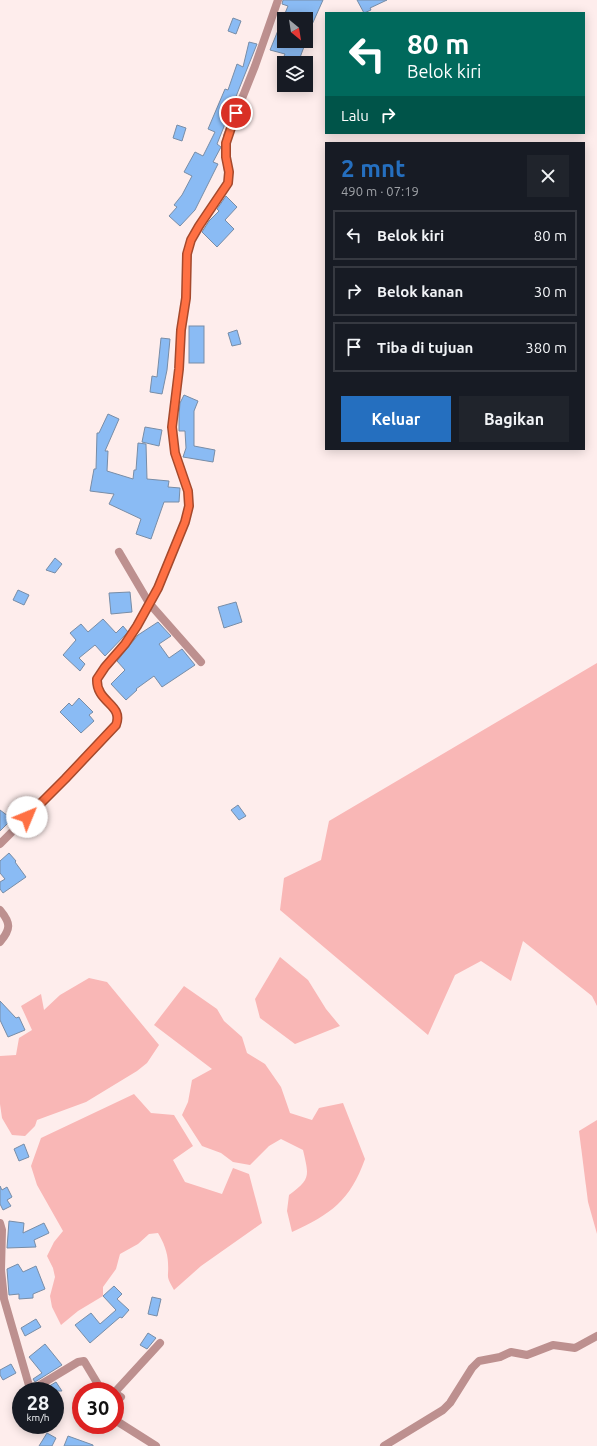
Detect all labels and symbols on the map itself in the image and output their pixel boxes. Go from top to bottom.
north arrow [277,12,313,48]
pin [219,96,253,130]
position arrow [6,796,48,838]
speed limit sign: 30 [72,1382,124,1434]

